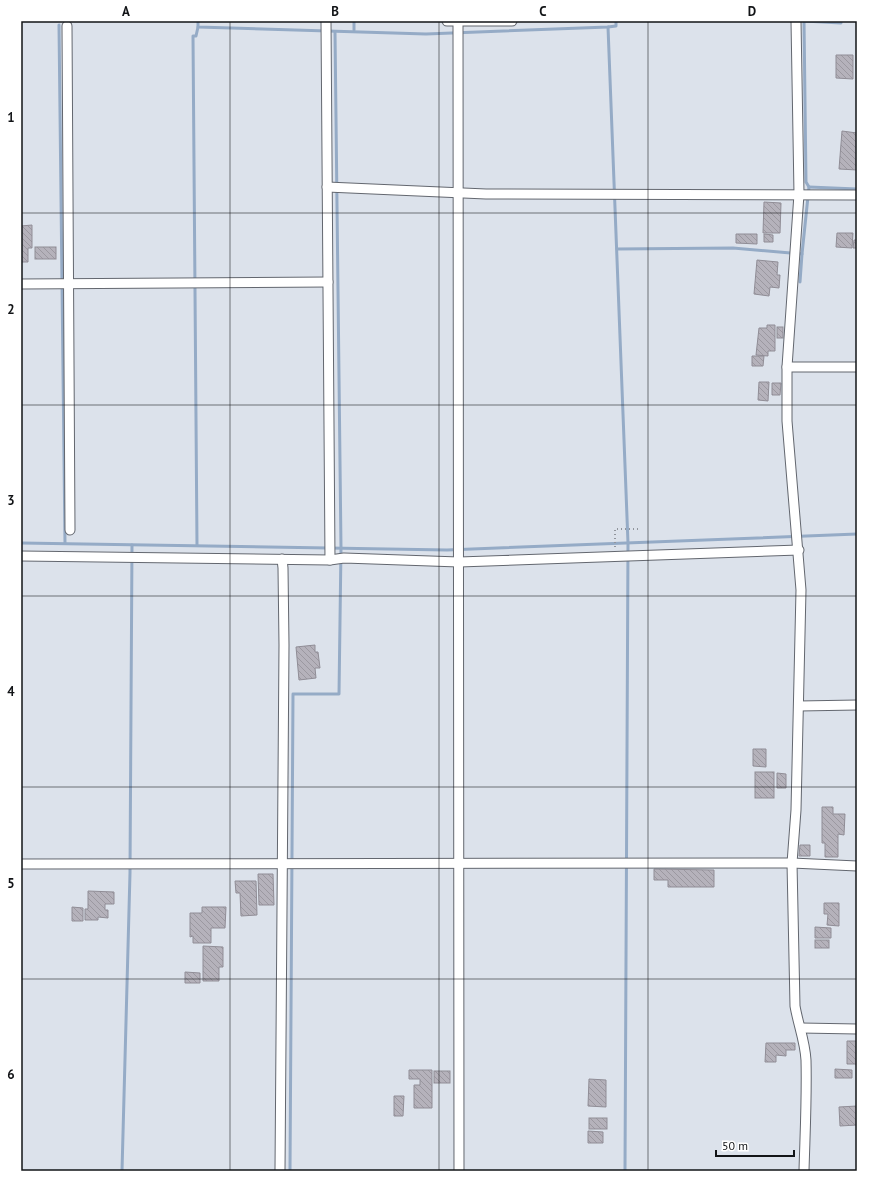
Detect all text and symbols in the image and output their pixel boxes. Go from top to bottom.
text: A [122,3,130,20]
text: B [331,3,339,20]
text: C [539,3,547,20]
text: D [748,3,756,20]
text: 1 [7,109,15,126]
text: 2 [7,301,15,318]
text: 3 [7,492,15,509]
text: 4 [7,683,15,700]
text: 5 [7,875,15,892]
text: 6 [7,1066,15,1083]
scale bar [716,1132,794,1158]
text: 50 m [722,1138,748,1153]

